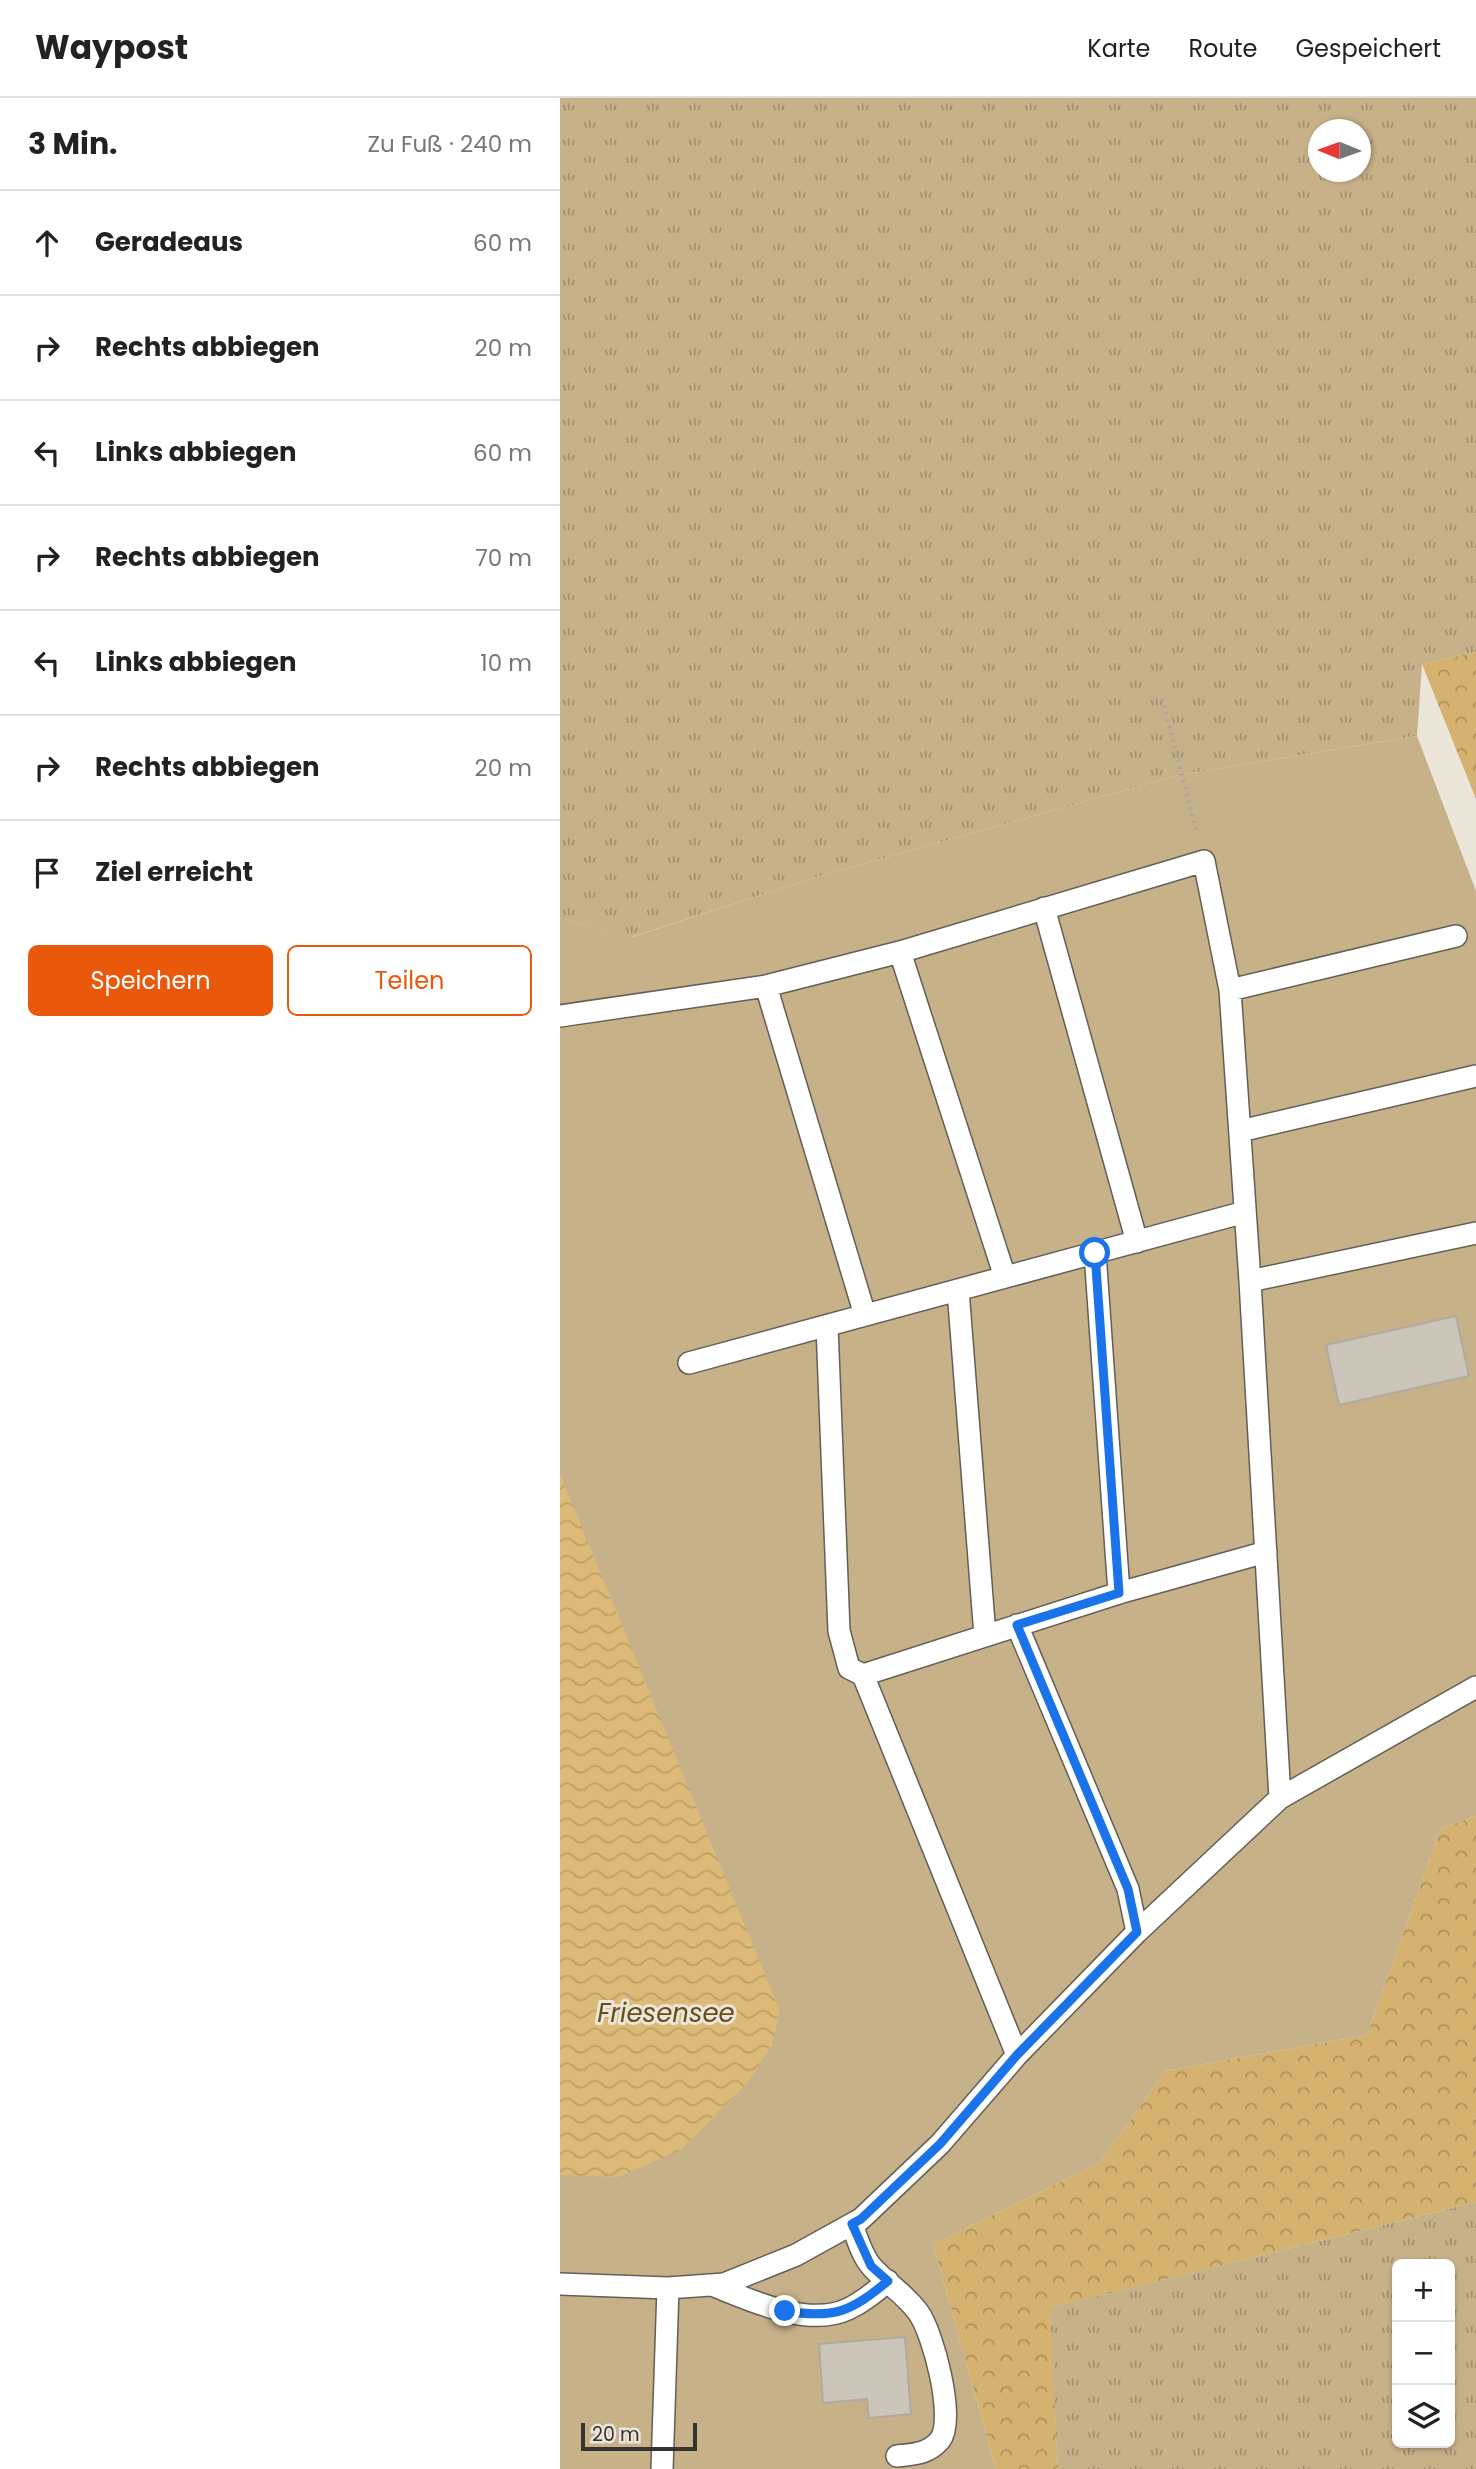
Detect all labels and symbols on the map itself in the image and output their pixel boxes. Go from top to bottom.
north arrow [1308,119,1371,182]
route start [1079,1237,1110,1268]
water label: Friesensee [597,1995,735,2031]
route end [769,2295,800,2326]
scale bar [581,2420,696,2452]

